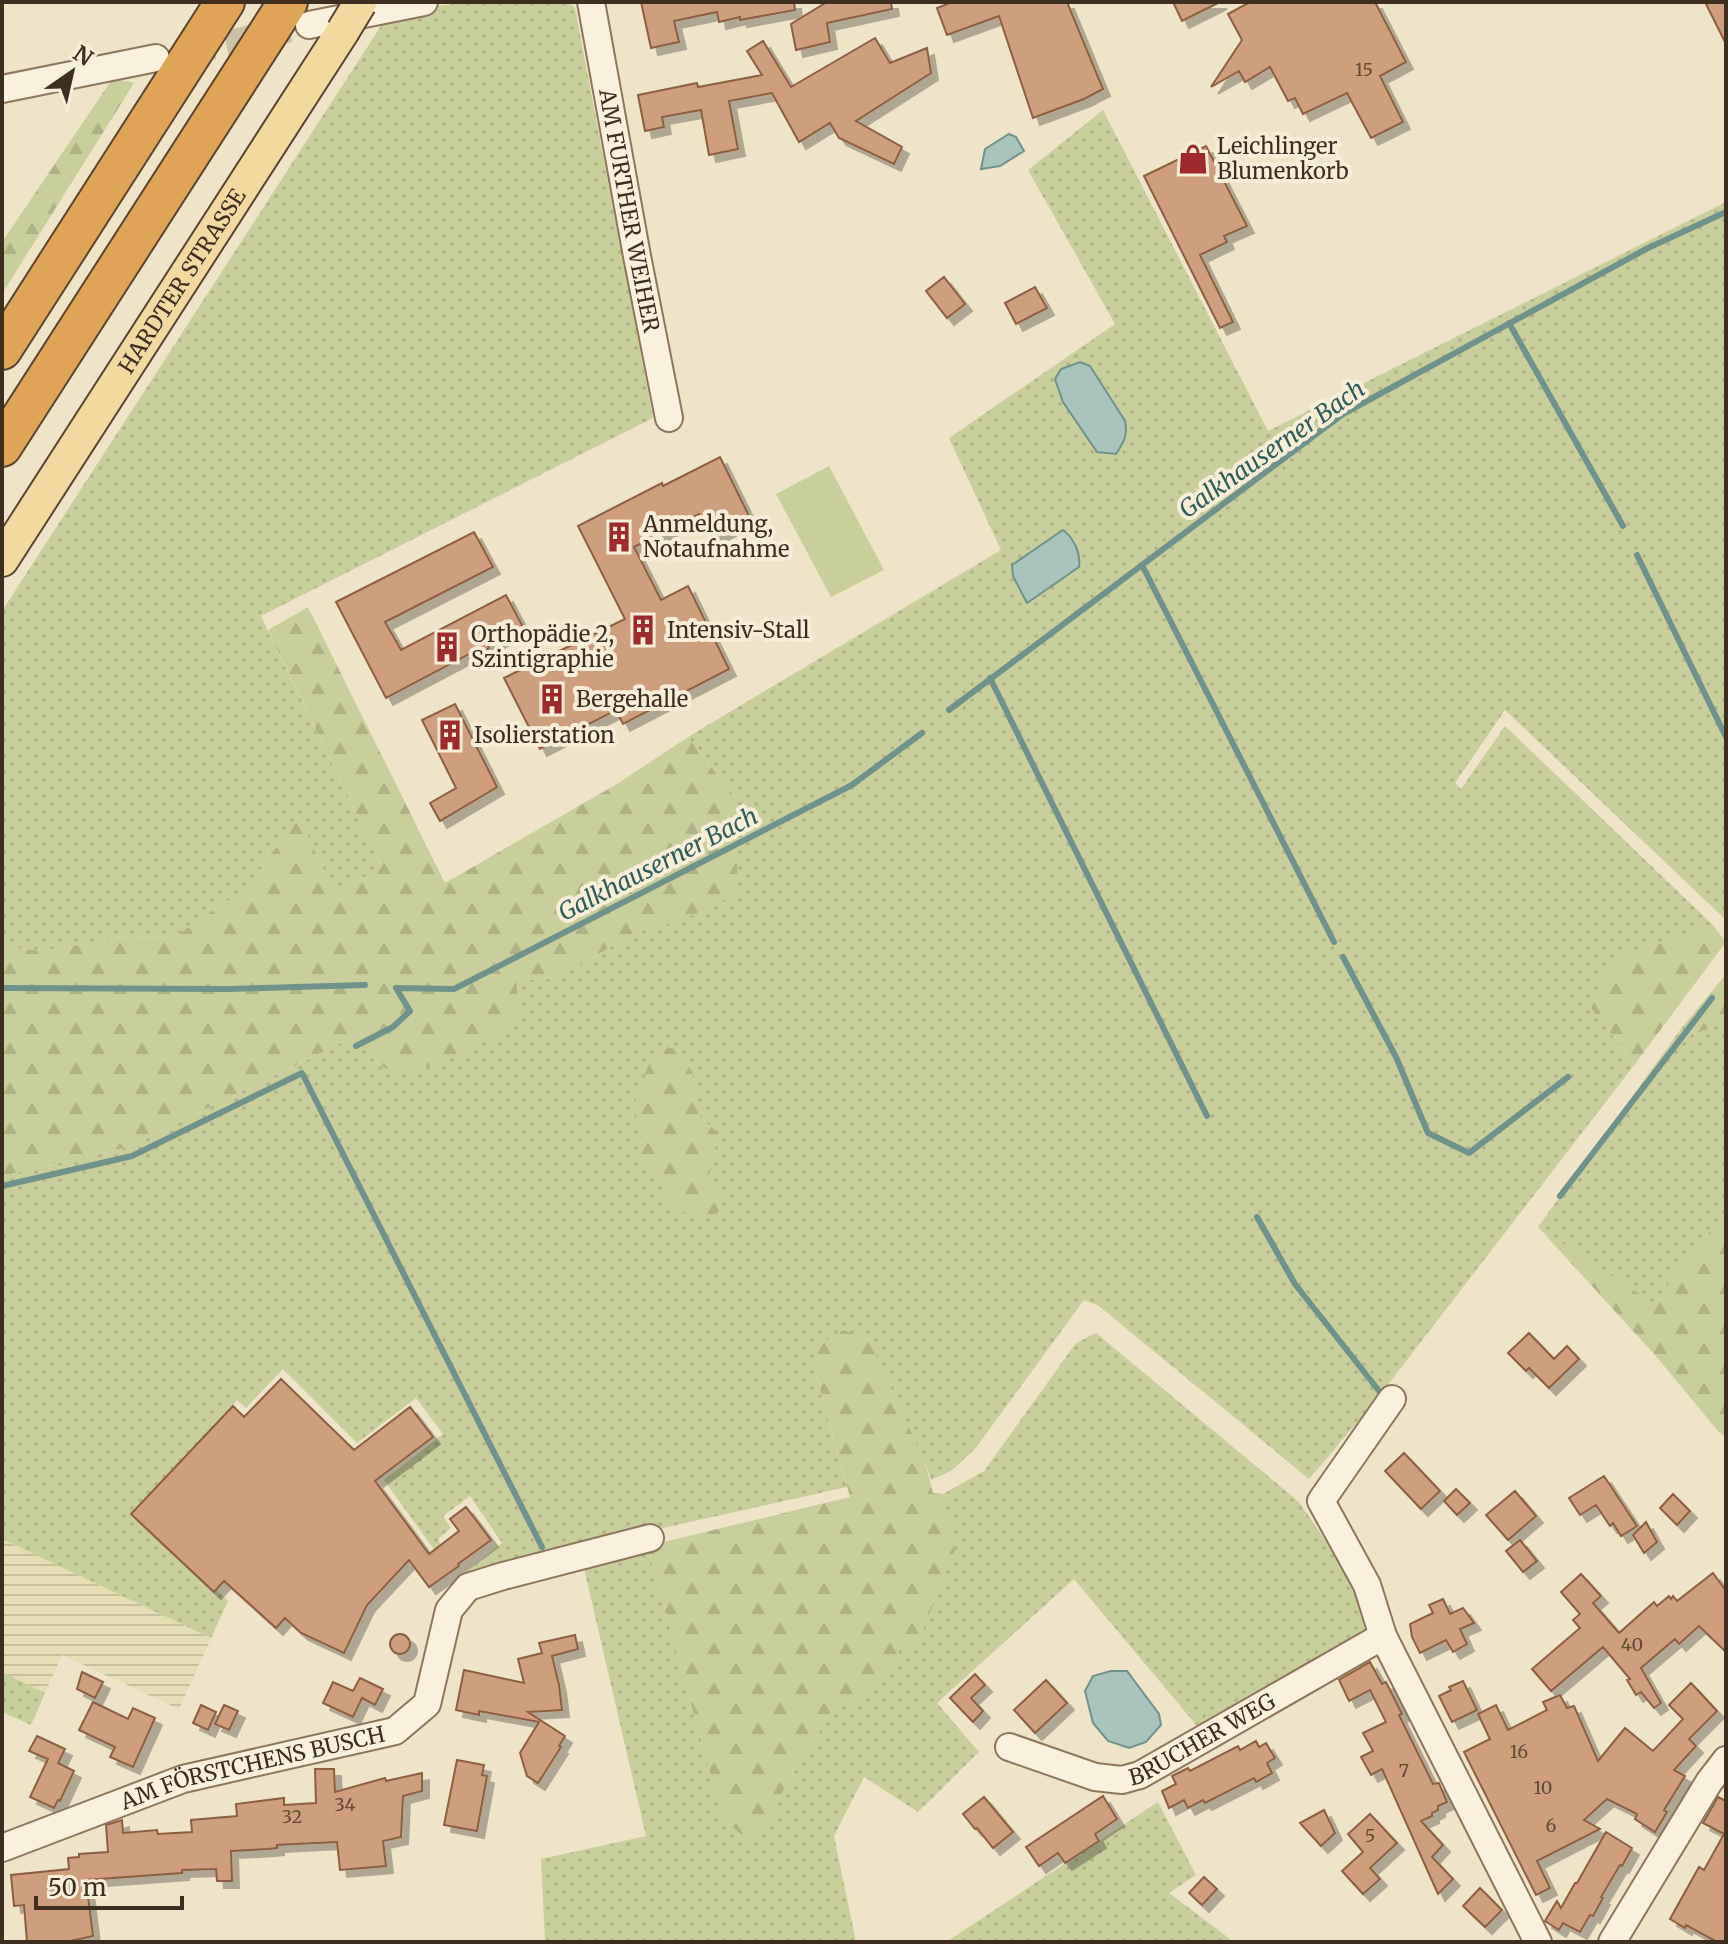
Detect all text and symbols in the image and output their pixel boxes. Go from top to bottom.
north arrow [32,32,112,112]
text: N [68,39,99,72]
house number: 15 [1355,58,1373,81]
street label: AM FURTHER WEIHER [593,86,666,335]
place label: Leichlinger Blumenkorb [1217,132,1349,185]
shop icon: Leichlinger Blumenkorb [1176,142,1210,176]
street label: HARDTER STRASSE [112,183,252,379]
water label: Galkhauserner Bach [1173,373,1371,525]
place label: Anmeldung, Notaufnahme [642,510,789,563]
building icon: Anmeldung, Notaufnahme [602,520,636,554]
building icon: Intensiv-Stall [626,613,660,647]
place label: Intensiv-Stall [667,616,810,644]
place label: Orthopädie 2, Szintigraphie [471,620,614,673]
building icon: Orthopädie 2, Szintigraphie [430,630,464,664]
building icon: Bergehalle [535,682,569,716]
place label: Bergehalle [576,685,688,713]
building icon: Isolierstation [433,718,467,752]
place label: Isolierstation [474,721,615,749]
water label: Galkhauserner Bach [553,800,763,928]
house number: 40 [1621,1633,1643,1656]
street label: BRUCHER WEG [1126,1687,1280,1791]
street label: AM FÖRSTCHENS BUSCH [115,1720,388,1816]
house number: 16 [1510,1740,1528,1763]
house number: 7 [1399,1759,1409,1782]
house number: 10 [1534,1776,1552,1799]
house number: 34 [334,1793,356,1816]
house number: 32 [282,1805,302,1828]
house number: 6 [1546,1814,1557,1837]
house number: 5 [1365,1824,1375,1847]
scale bar [36,1860,182,1910]
text: 50 m [48,1872,107,1903]

